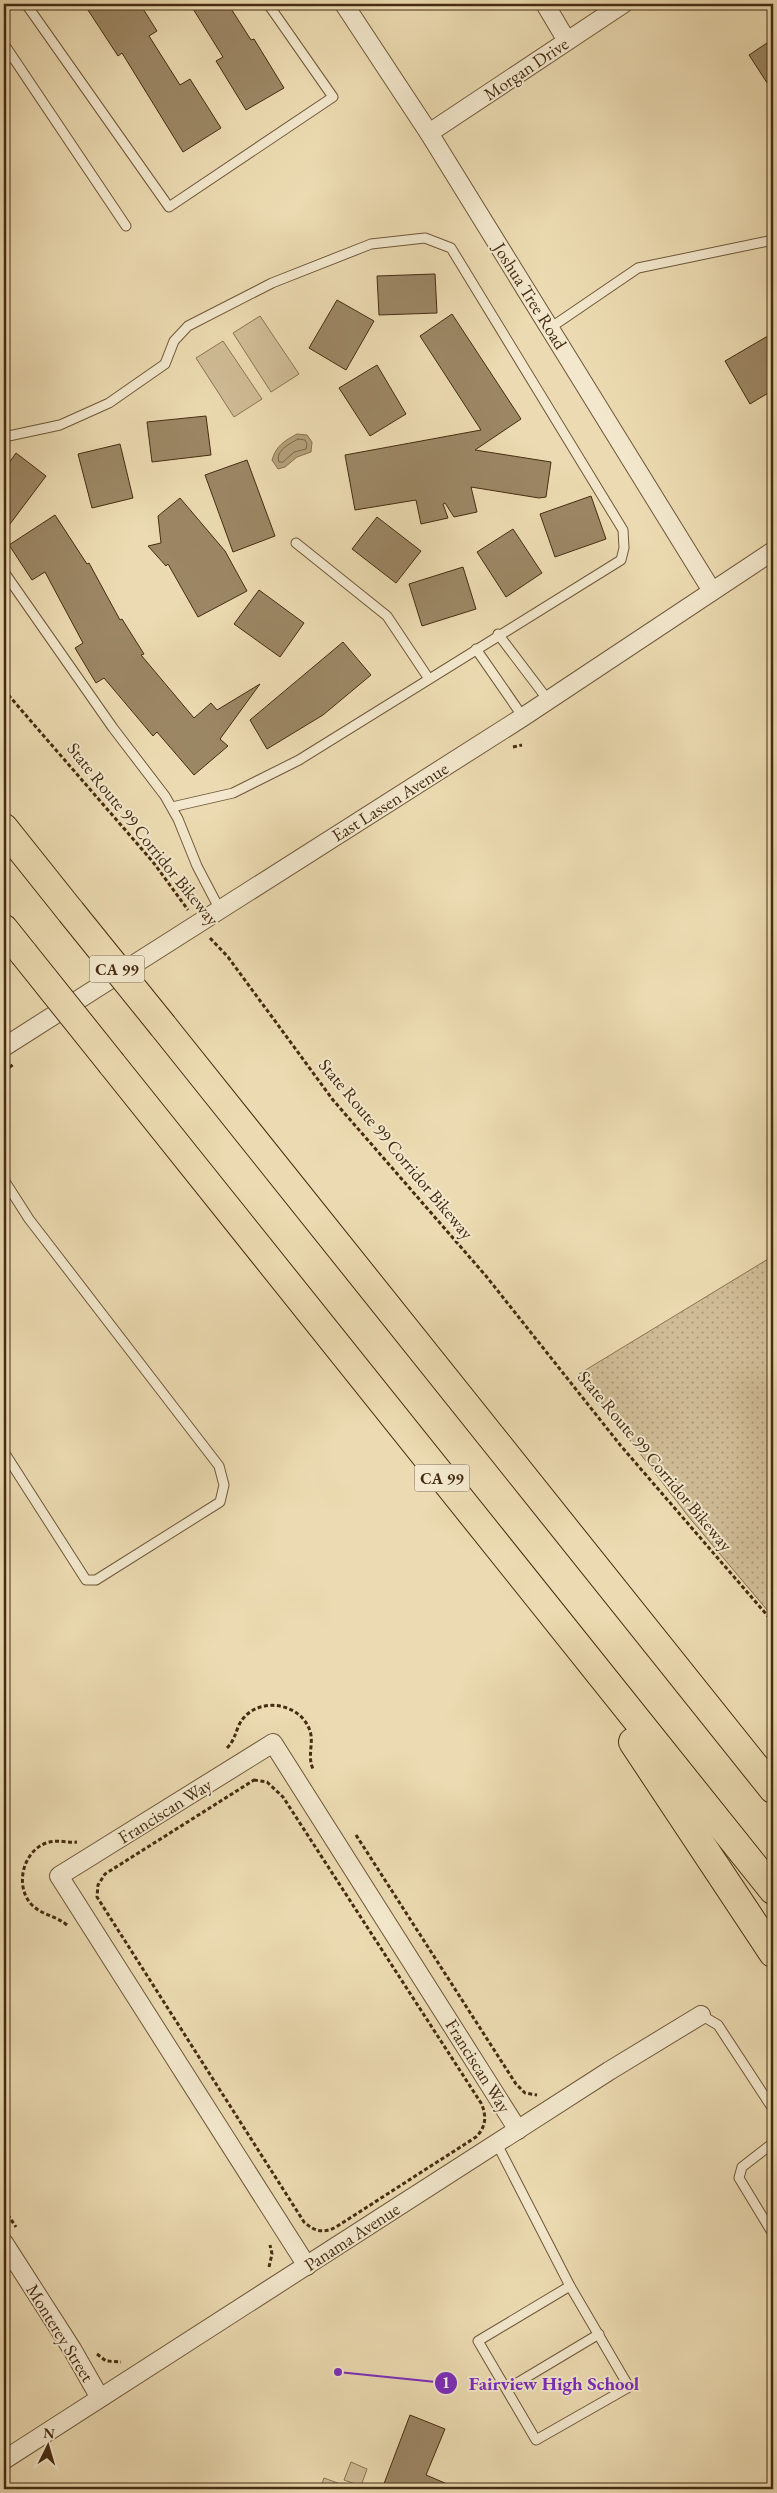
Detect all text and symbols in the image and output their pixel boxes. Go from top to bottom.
street label: Morgan Drive [479,32,573,105]
street label: Joshua Tree Road [487,236,573,354]
street label: State Route 99 Corridor Bikeway [62,737,224,930]
street label: East Lassen Avenue [327,757,452,847]
road number: CA 99 [90,956,144,982]
street label: State Route 99 Corridor Bikeway [314,1054,479,1244]
street label: State Route 99 Corridor Bikeway [573,1366,738,1556]
road number: CA 99 [414,1465,470,1492]
street label: Franciscan Way [114,1773,216,1849]
street label: Franciscan Way [440,2015,516,2117]
street label: Panama Avenue [300,2197,404,2276]
street label: Monterey Street [21,2280,100,2386]
callout: Fairview High School [433,2366,649,2400]
text: Fairview High School [469,2371,640,2396]
text: 1 [442,2373,450,2392]
north arrow [22,2420,72,2470]
text: N [43,2424,56,2443]

